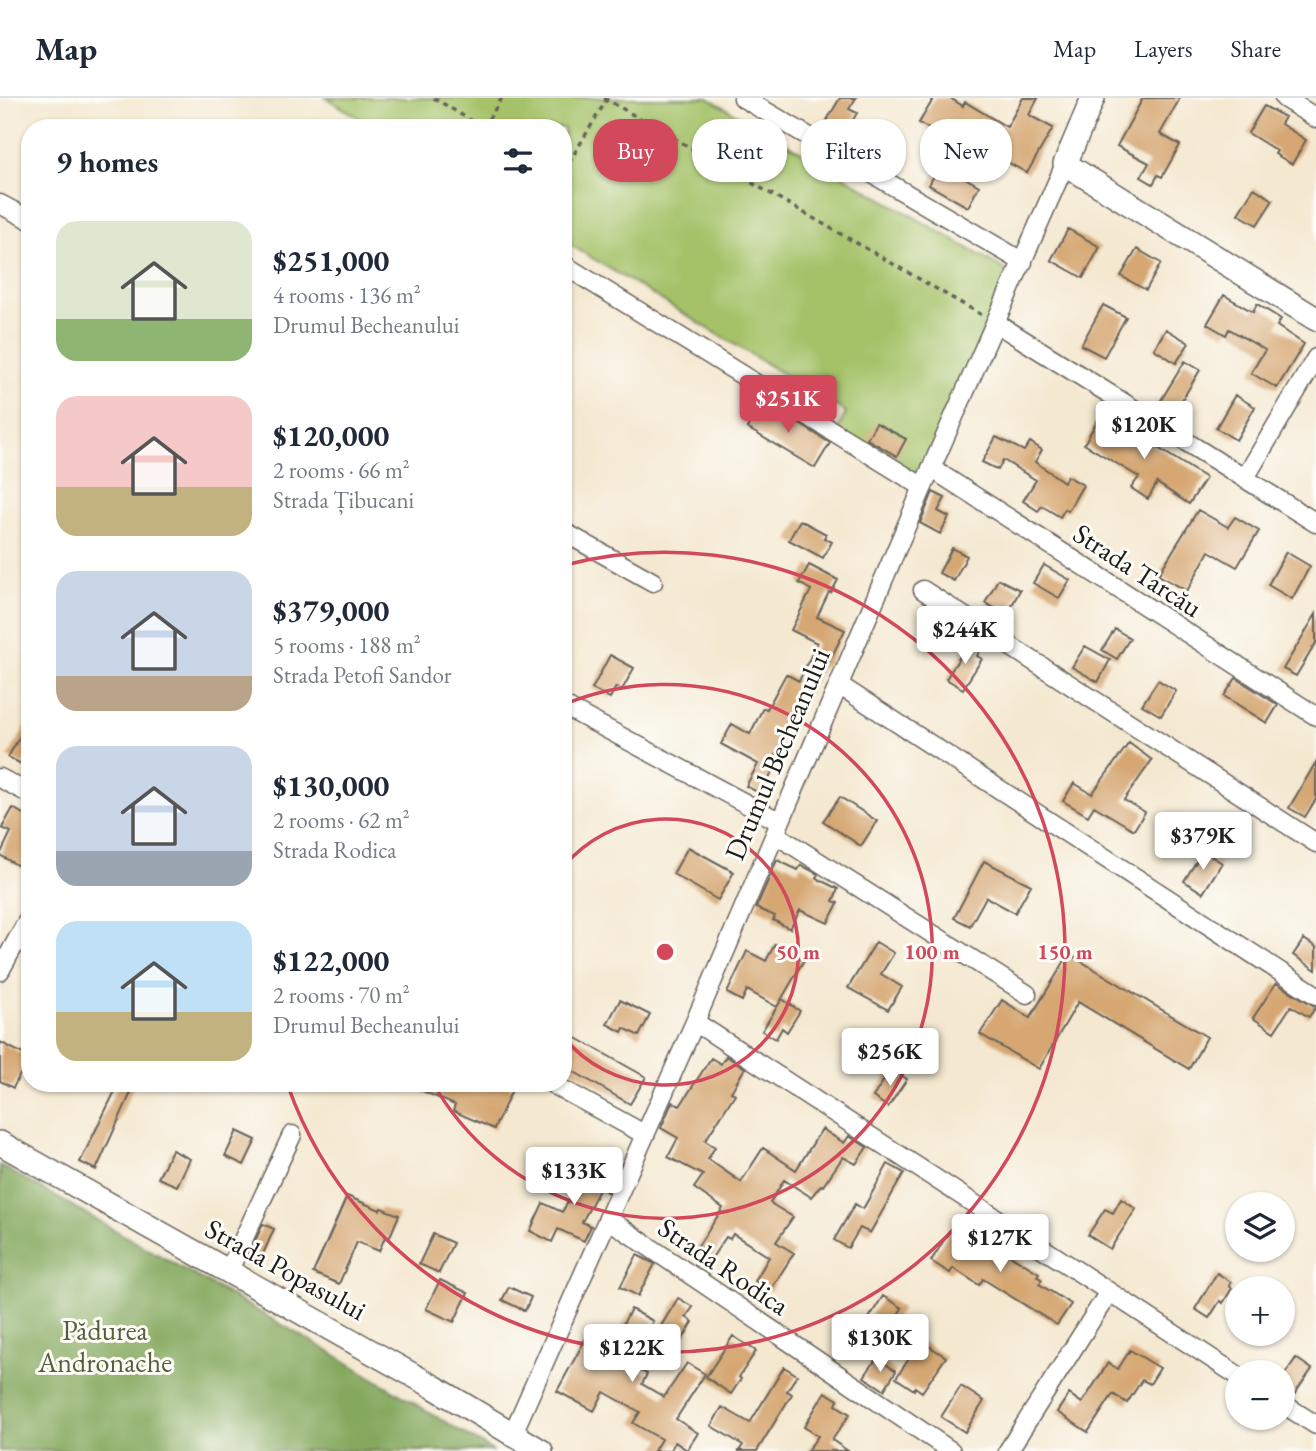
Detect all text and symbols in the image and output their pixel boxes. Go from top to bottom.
text: Map [35,27,97,70]
text: Map [1053,33,1096,64]
text: Layers [1134,33,1193,64]
text: Share [1231,33,1281,64]
chip: Buy [593,119,678,182]
chip: Rent [692,119,787,182]
chip: Filters [801,119,906,182]
chip: New [920,119,1012,182]
text: 9 homes [56,142,158,181]
icon: filters [499,142,537,180]
text: $251,000 [273,241,389,280]
icon: home [112,249,196,333]
text: 4 rooms · 136 m² [273,280,421,310]
text: Drumul Becheanului [273,310,459,340]
pin: $251K [739,376,837,435]
text: $251K [756,383,820,413]
pin: $120K [1095,402,1193,461]
text: $120K [1112,409,1176,439]
text: $120,000 [273,416,389,455]
icon: home [112,424,196,508]
text: 2 rooms · 66 m² [273,455,410,485]
text: Strada Țibucani [273,485,414,515]
street label: Strada Tarcău [1067,515,1209,625]
text: $379,000 [273,591,389,630]
icon: home [112,599,196,683]
pin: $244K [916,606,1014,666]
text: $244K [933,614,997,644]
text: 5 rooms · 188 m² [273,630,421,660]
street label: Drumul Becheanului [716,642,838,865]
text: Strada Petofi Sandor [273,660,452,690]
text: $130,000 [273,766,389,805]
icon: home [112,774,196,858]
text: 2 rooms · 62 m² [273,805,410,835]
pin: $379K [1154,812,1252,872]
text: $379K [1171,820,1235,850]
text: Strada Rodica [273,835,396,865]
text: 50 m [776,938,820,965]
text: 100 m [904,938,960,965]
text: 150 m [1037,938,1093,965]
centre of rings [653,940,677,964]
text: $122,000 [273,941,389,980]
icon: home [112,949,196,1033]
text: 2 rooms · 70 m² [273,980,410,1010]
text: Drumul Becheanului [273,1010,459,1040]
pin: $256K [841,1028,939,1088]
text: $256K [858,1036,922,1066]
pin: $133K [525,1148,623,1207]
text: $133K [542,1155,606,1185]
map controls [1225,1192,1295,1430]
button: layers [1225,1192,1295,1262]
street label: Strada Rodica [652,1209,797,1323]
street label: Strada Popasului [199,1210,373,1328]
pin: $127K [951,1214,1049,1274]
text: $127K [968,1222,1032,1252]
button: + [1225,1276,1295,1346]
park label: Pădurea Andronache [37,1312,172,1380]
pin: $130K [831,1314,929,1374]
text: $130K [848,1322,912,1352]
pin: $122K [583,1324,681,1384]
text: $122K [600,1332,664,1362]
button: − [1225,1360,1295,1430]

